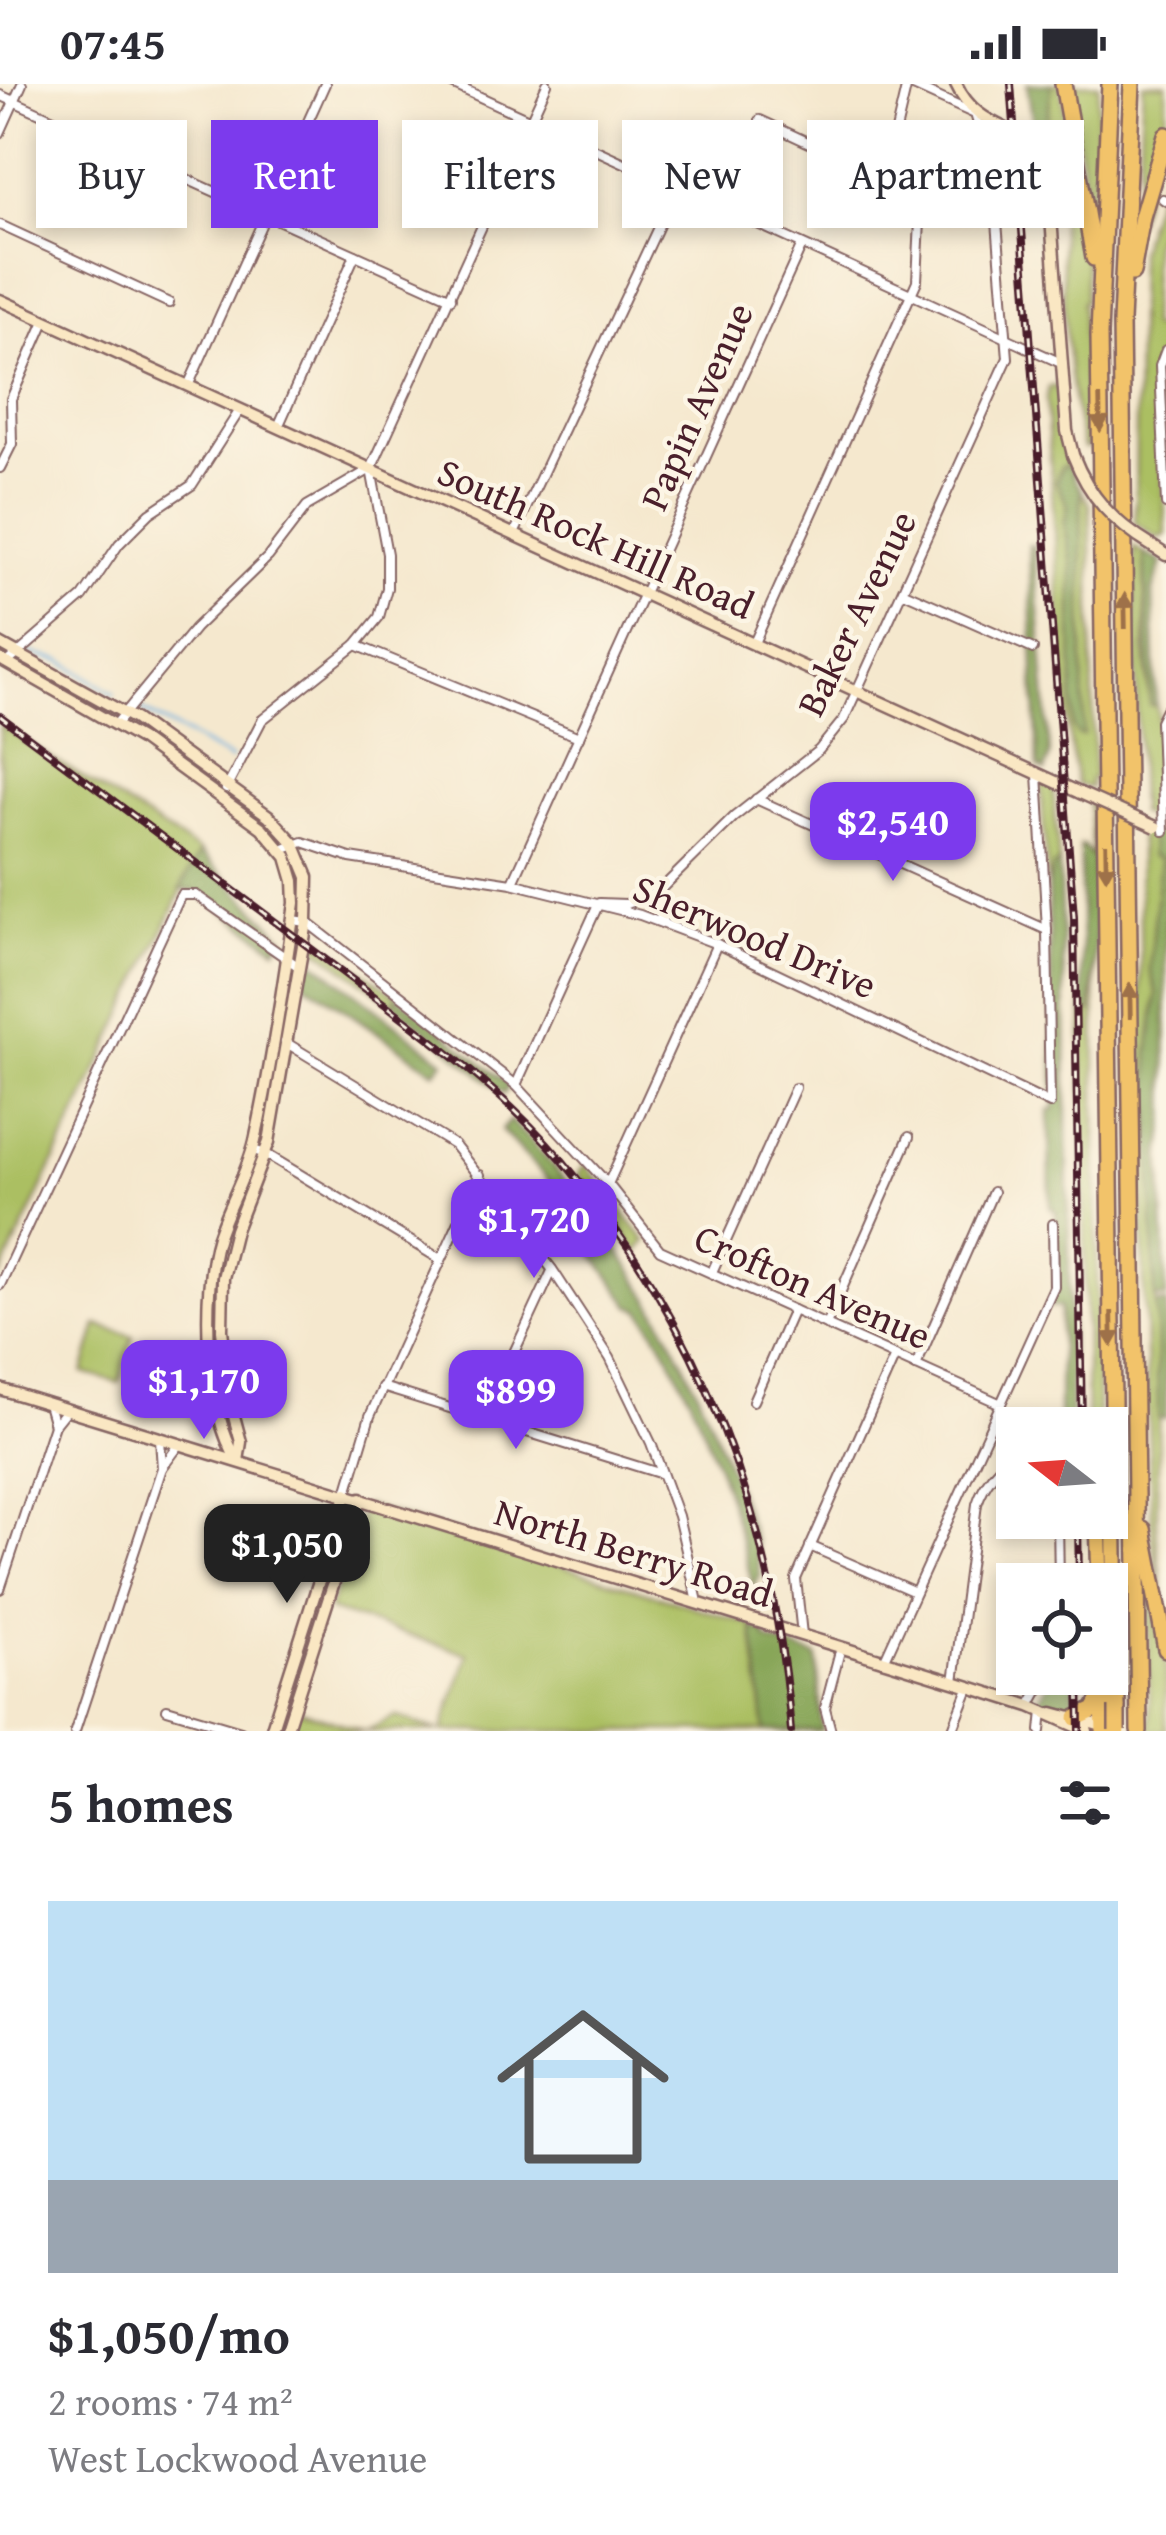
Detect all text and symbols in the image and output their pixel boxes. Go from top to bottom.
text: 07:45 [60,10,166,75]
chip: Buy [36,120,187,228]
chip: Rent [211,120,378,228]
chip: Filters [402,120,598,228]
chip: New [622,120,783,228]
chip: Apartment [807,120,1084,228]
street label: Papin Avenue [624,293,767,519]
one-way arrow [1090,396,1110,434]
street label: South Rock Hill Road [429,442,764,633]
street label: Baker Avenue [781,500,930,725]
one-way arrow [1115,591,1135,629]
pin: $2,540 [795,782,991,884]
text: $2,540 [837,792,949,849]
one-way arrow [1096,843,1116,881]
street label: Sherwood Drive [625,859,886,1012]
one-way arrow [1120,981,1139,1019]
pin: $1,720 [436,1179,632,1281]
text: $1,720 [478,1189,590,1246]
street label: Crofton Avenue [686,1208,940,1363]
one-way arrow [1102,1311,1121,1349]
pin: $1,170 [106,1340,302,1442]
text: $1,170 [148,1350,260,1407]
pin: $899 [445,1350,587,1452]
text: $899 [476,1360,556,1417]
north arrow [996,1407,1128,1539]
map controls [996,1407,1128,1695]
street label: North Berry Road [488,1482,780,1621]
pin: $1,050 [189,1504,385,1606]
text: $1,050 [231,1514,343,1571]
button: locate [996,1563,1128,1695]
text: 5 homes [48,1766,234,1841]
icon: filters [1052,1770,1118,1836]
icon: home [475,1979,691,2195]
text: $1,050/mo [48,2297,290,2372]
text: 2 rooms · 74 m² [48,2372,293,2429]
text: West Lockwood Avenue [48,2429,427,2486]

